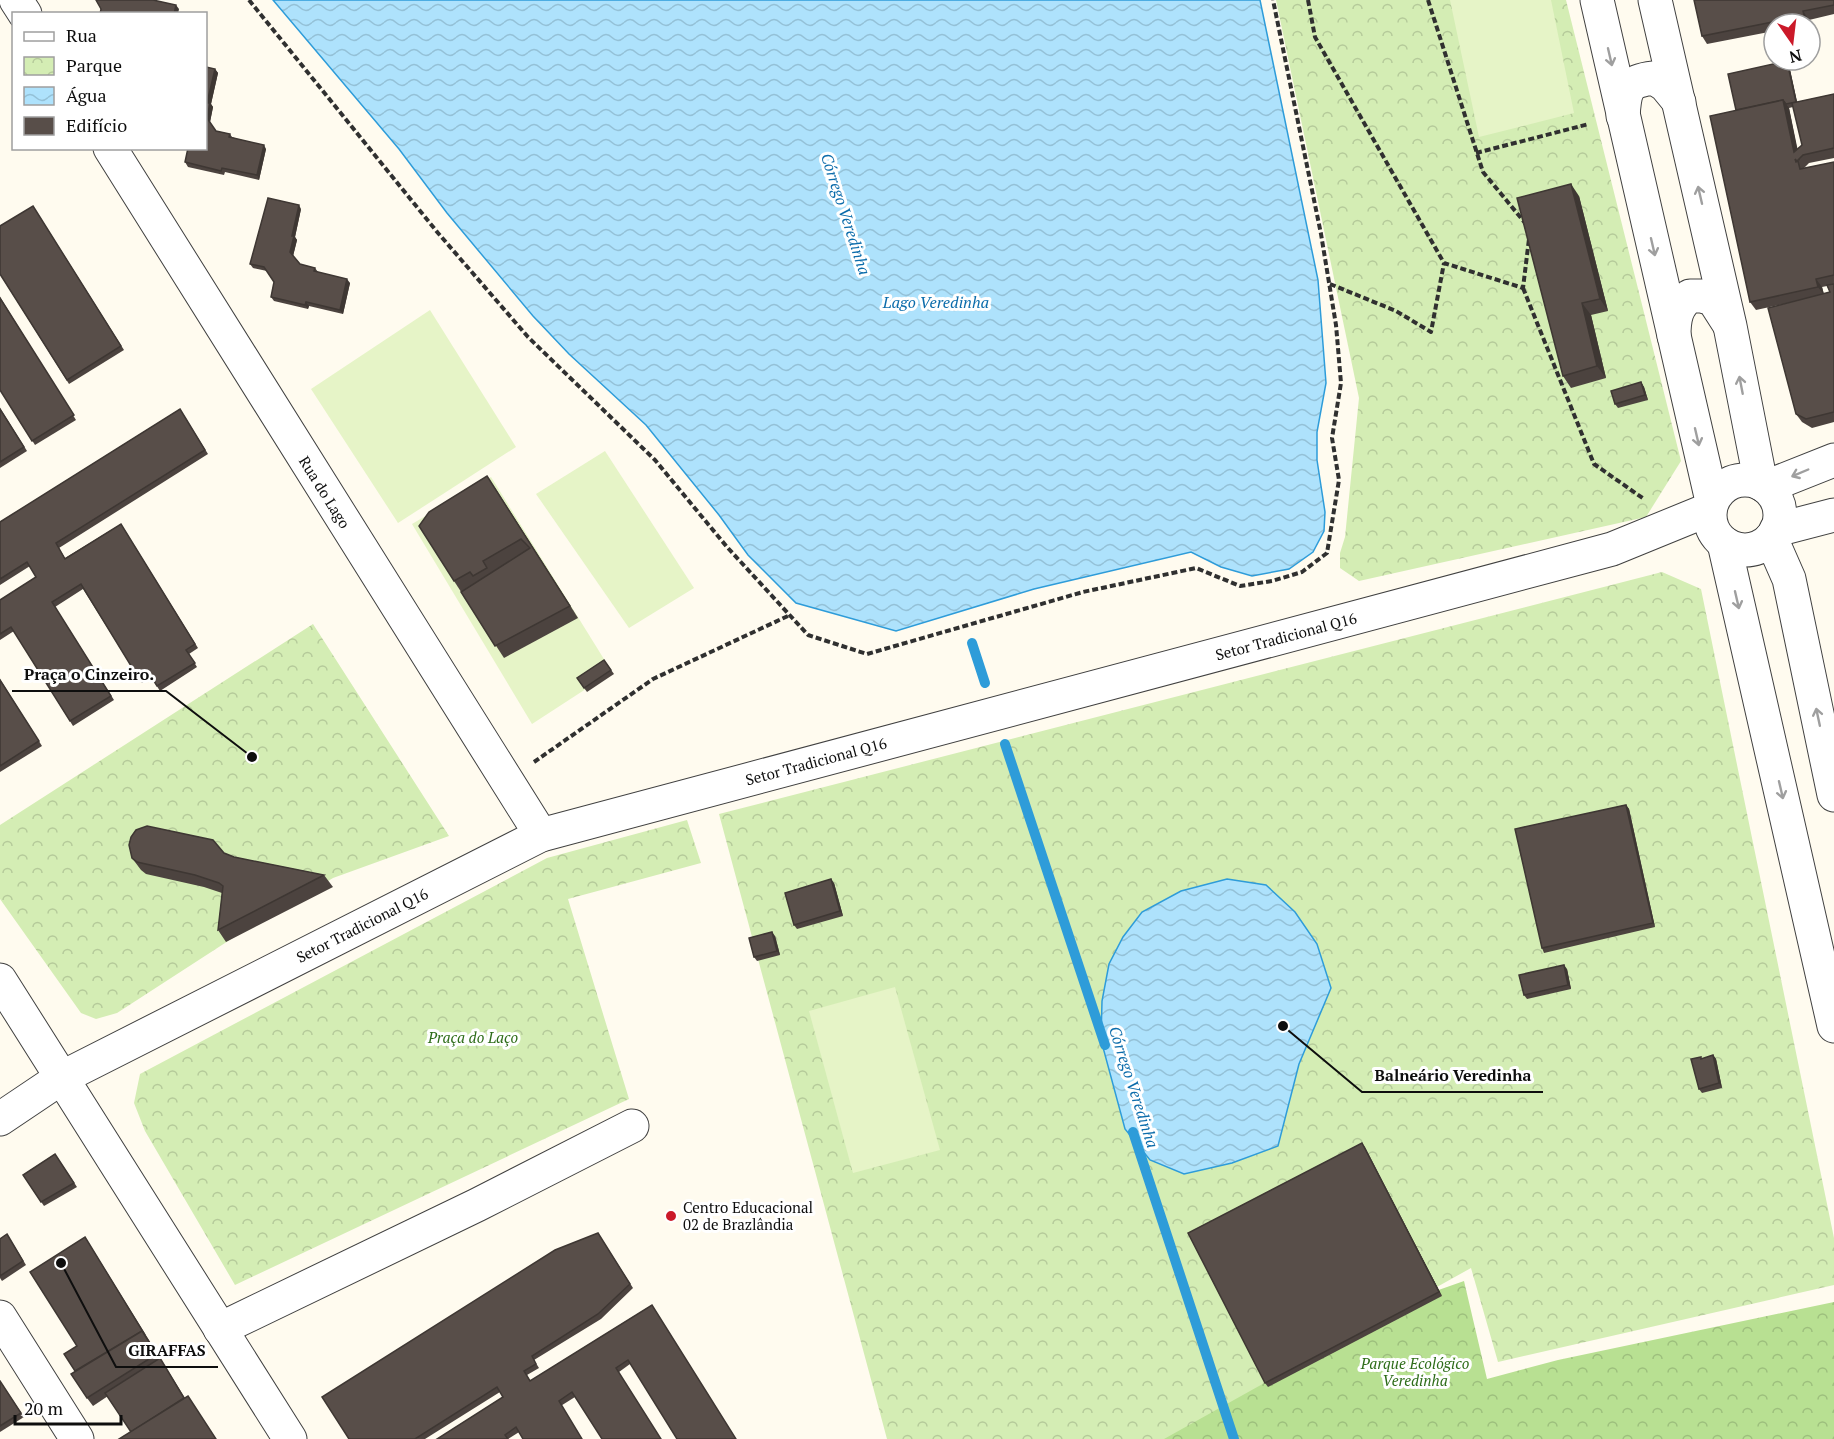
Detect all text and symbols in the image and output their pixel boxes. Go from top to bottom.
legend [12,12,207,150]
north arrow [1762,12,1822,72]
text: Rua [66,23,97,47]
text: N [1787,44,1804,69]
one-way arrow [1605,47,1616,66]
text: Parque [66,53,122,77]
text: Água [66,83,107,107]
text: Edifício [66,113,127,137]
water label: Córrego Veredinha [816,150,876,278]
one-way arrow [1693,186,1705,205]
one-way arrow [1648,238,1660,257]
water label: Lago Veredinha [882,291,989,313]
one-way arrow [1735,376,1746,396]
one-way arrow [1692,427,1703,446]
street label: Rua do Lago [295,452,355,532]
one-way arrow [1791,468,1810,479]
one-way arrow [1731,590,1743,609]
street label: Setor Tradicional Q16 [1213,608,1359,664]
callout: Praça o Cinzeiro. [12,657,166,691]
text: Praça o Cinzeiro. [24,663,154,685]
one-way arrow [1811,707,1823,726]
street label: Setor Tradicional Q16 [743,733,889,789]
one-way arrow [1775,780,1787,799]
street label: Setor Tradicional Q16 [293,883,431,967]
water label: Córrego Veredinha [1104,1023,1164,1151]
park label: Praça do Laço [427,1027,518,1047]
callout: Balneário Veredinha [1362,1058,1543,1092]
text: Balneário Veredinha [1375,1064,1531,1086]
place label: Centro Educacional 02 de Brazlândia [683,1197,813,1234]
marker: Centro Educacional 02 de Brazlândia [664,1209,678,1223]
callout: GIRAFFAS [116,1333,218,1367]
text: GIRAFFAS [128,1339,206,1361]
park label: Parque Ecológico Veredinha [1360,1353,1470,1390]
scale bar [15,1388,122,1426]
text: 20 m [24,1396,64,1420]

